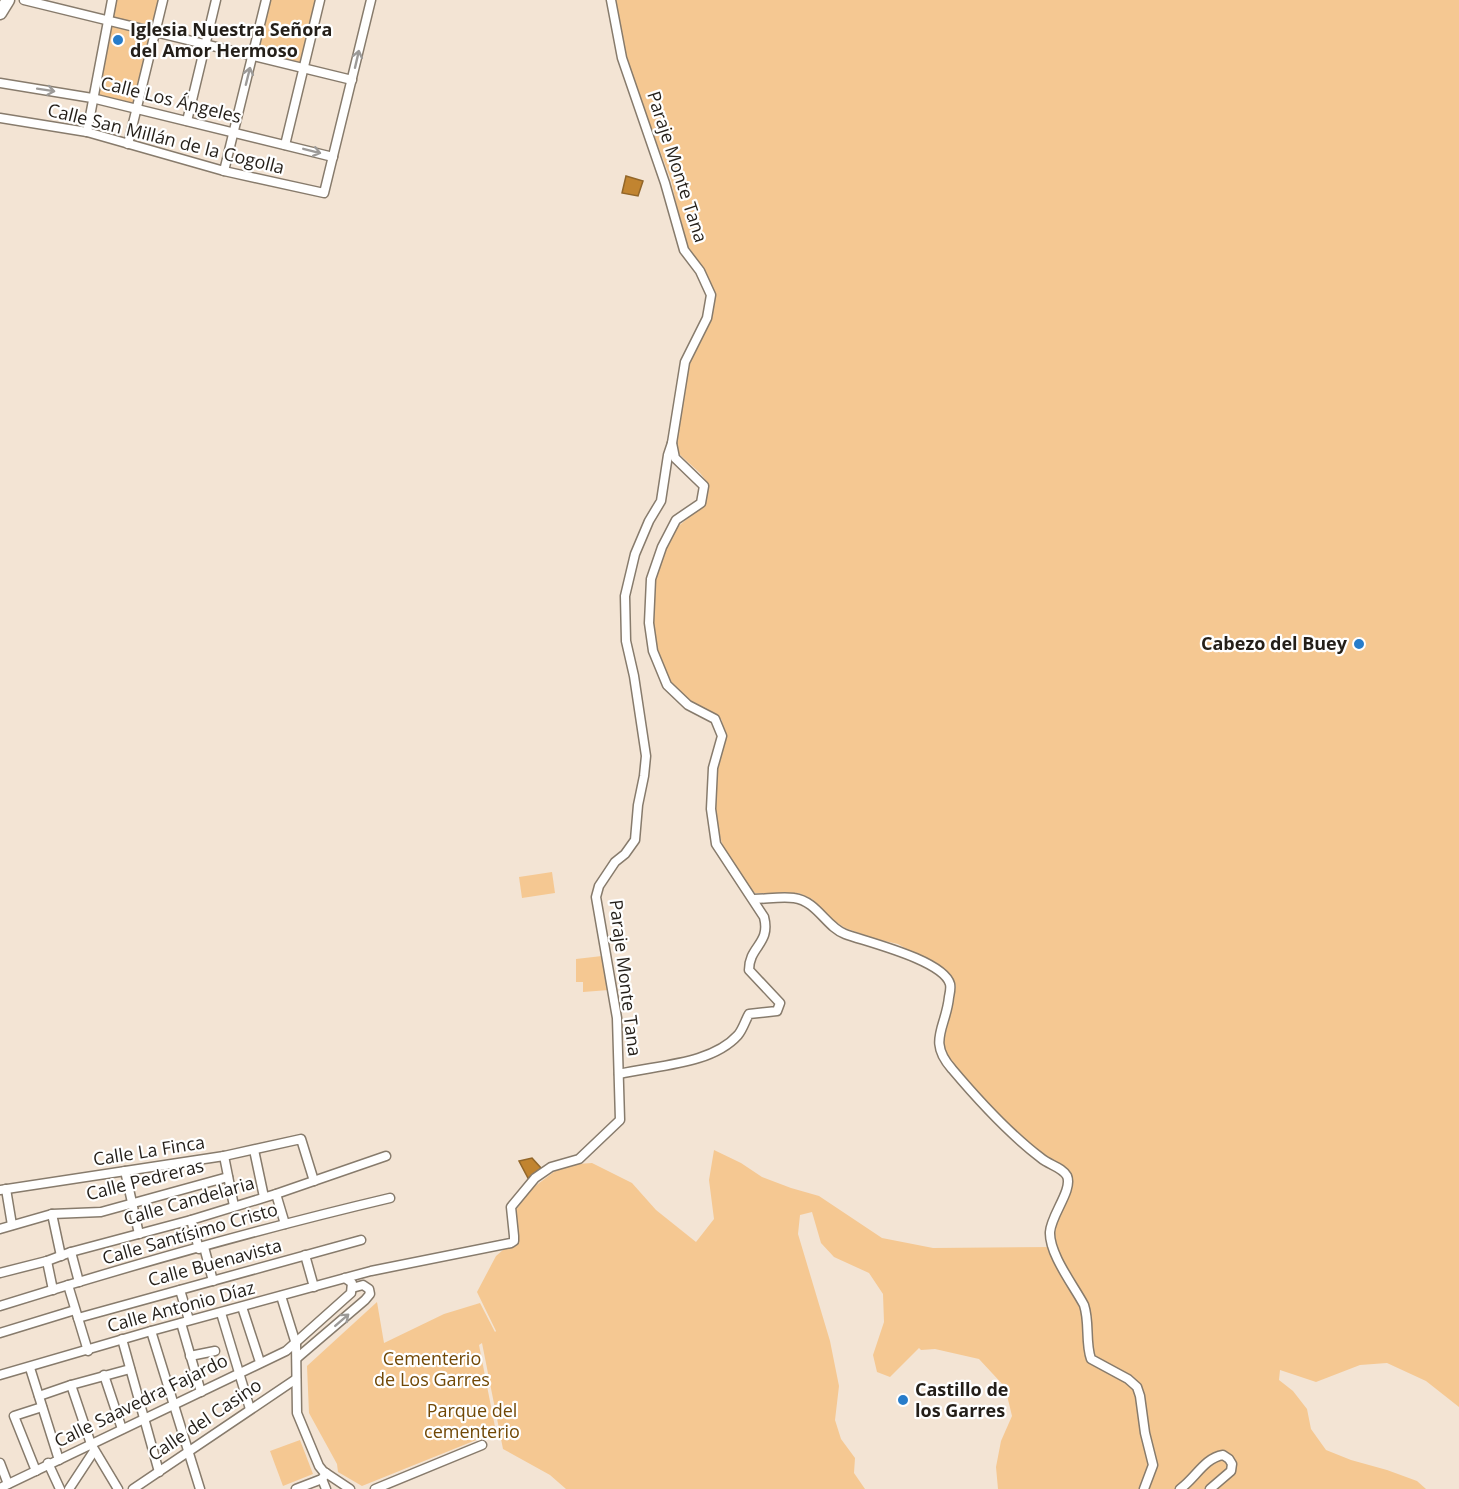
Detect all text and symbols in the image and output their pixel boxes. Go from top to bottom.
place label: Iglesia Nuestra Señora del Amor Hermoso [130,17,332,62]
marker: Iglesia Nuestra Señora del Amor Hermoso [111,33,125,47]
one-way arrow [351,50,363,69]
one-way arrow [242,66,254,85]
street label: Calle Los Ángeles [98,70,244,128]
one-way arrow [36,85,56,96]
street label: Paraje Monte Tana [642,88,714,245]
street label: Calle San Millán de la Cogolla [45,97,287,179]
one-way arrow [303,146,322,158]
place label: Cabezo del Buey [1201,631,1348,655]
marker: Cabezo del Buey [1352,637,1366,651]
street label: Paraje Monte Tana [604,898,648,1058]
street label: Calle La Finca [91,1129,206,1171]
street label: Calle Pedreras [83,1153,206,1205]
street label: Calle Candelaria [120,1170,257,1230]
street label: Calle Santísimo Cristo [99,1196,280,1270]
street label: Calle Buenavista [145,1233,284,1291]
street label: Calle Antonio Díaz [104,1275,257,1337]
one-way arrow [334,1313,349,1327]
park label: Cementerio de Los Garres [374,1346,490,1391]
street label: Calle Saavedra Fajardo [50,1348,231,1453]
street label: Calle del Casino [143,1372,266,1466]
place label: Castillo de los Garres [915,1377,1008,1422]
marker: Castillo de los Garres [896,1393,910,1407]
park label: Parque del cementerio [424,1398,520,1443]

